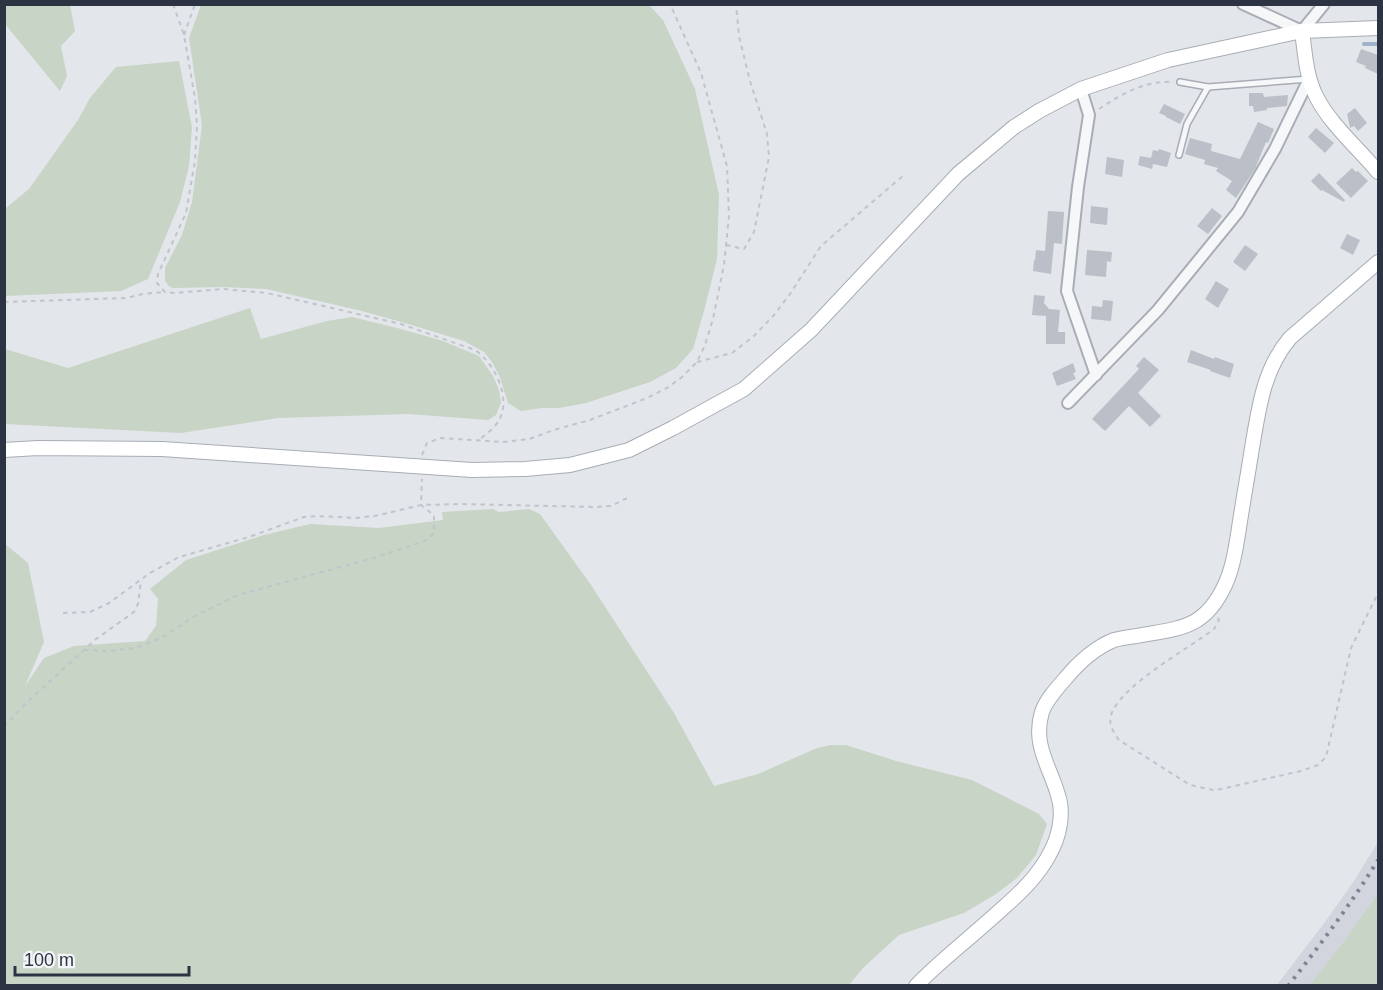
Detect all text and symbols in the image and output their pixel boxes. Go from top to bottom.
scale bar [15,939,189,977]
text: 100 m [24,950,74,970]

